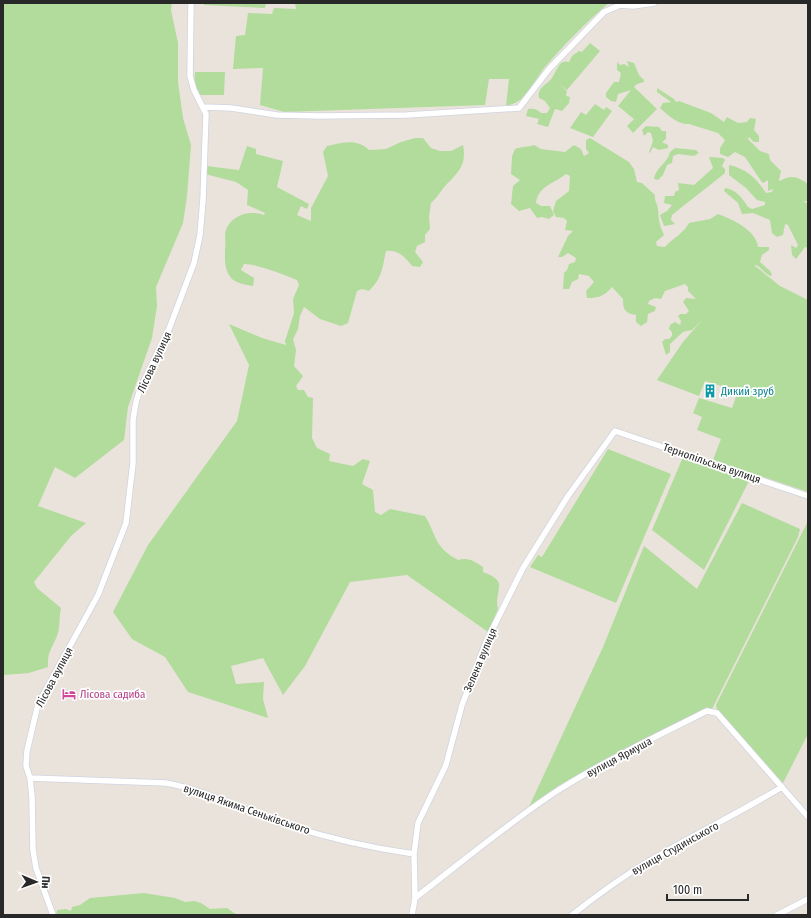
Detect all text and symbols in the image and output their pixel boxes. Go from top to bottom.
street label: Лісова вулиця [135,330,174,395]
building icon: Дикий зруб [702,383,718,399]
place label: Дикий зруб [720,385,774,398]
street label: Тернопільська вулиця [661,441,762,486]
street label: Зелена вулиця [461,626,500,694]
street label: Лісова вулиця [33,645,76,709]
hotel icon: Лісова садиба [61,686,77,702]
place label: Лісова садиба [80,688,145,701]
street label: вулиця Ярмуша [584,735,654,780]
street label: вулиця Якима Сеньківського [182,782,312,837]
street label: вулиця Студинського [629,819,721,878]
north arrow [16,862,56,902]
text: Пн [39,876,52,889]
scale bar [667,876,748,902]
text: 100 m [673,883,702,897]

